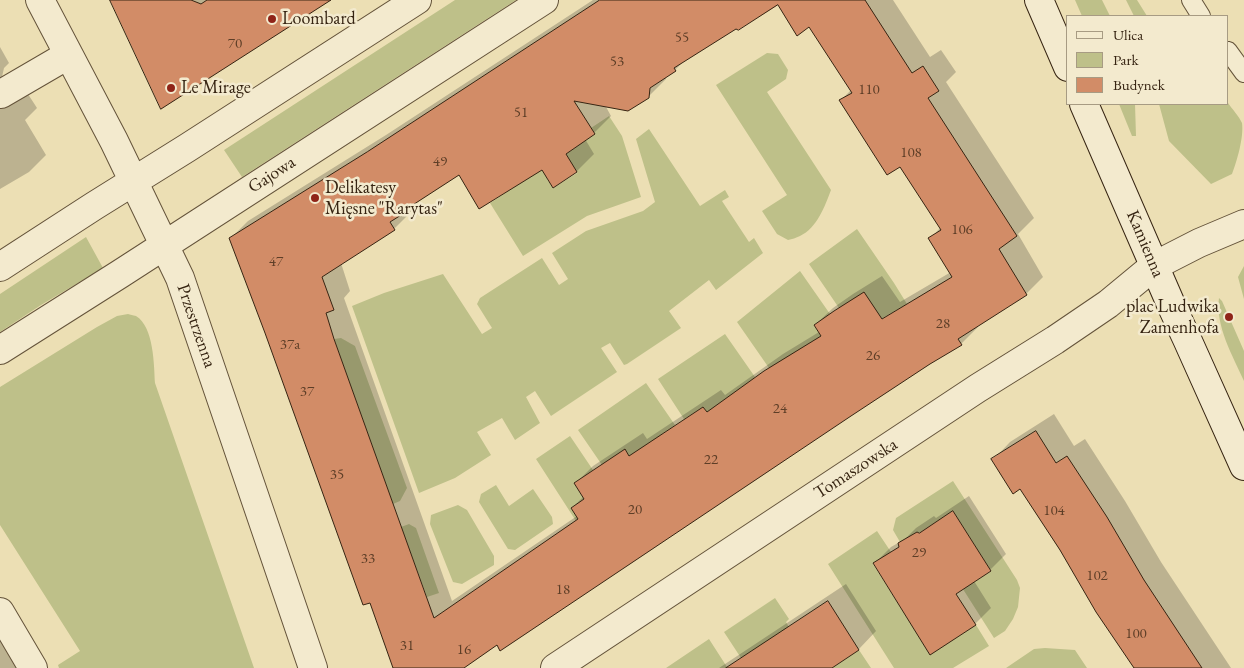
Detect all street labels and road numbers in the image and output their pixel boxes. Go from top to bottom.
street label: Gajowa [244,152,300,198]
street label: Kamienna [1121,207,1169,281]
street label: Przestrzenna [172,281,220,371]
street label: Tomaszowska [810,434,902,504]

